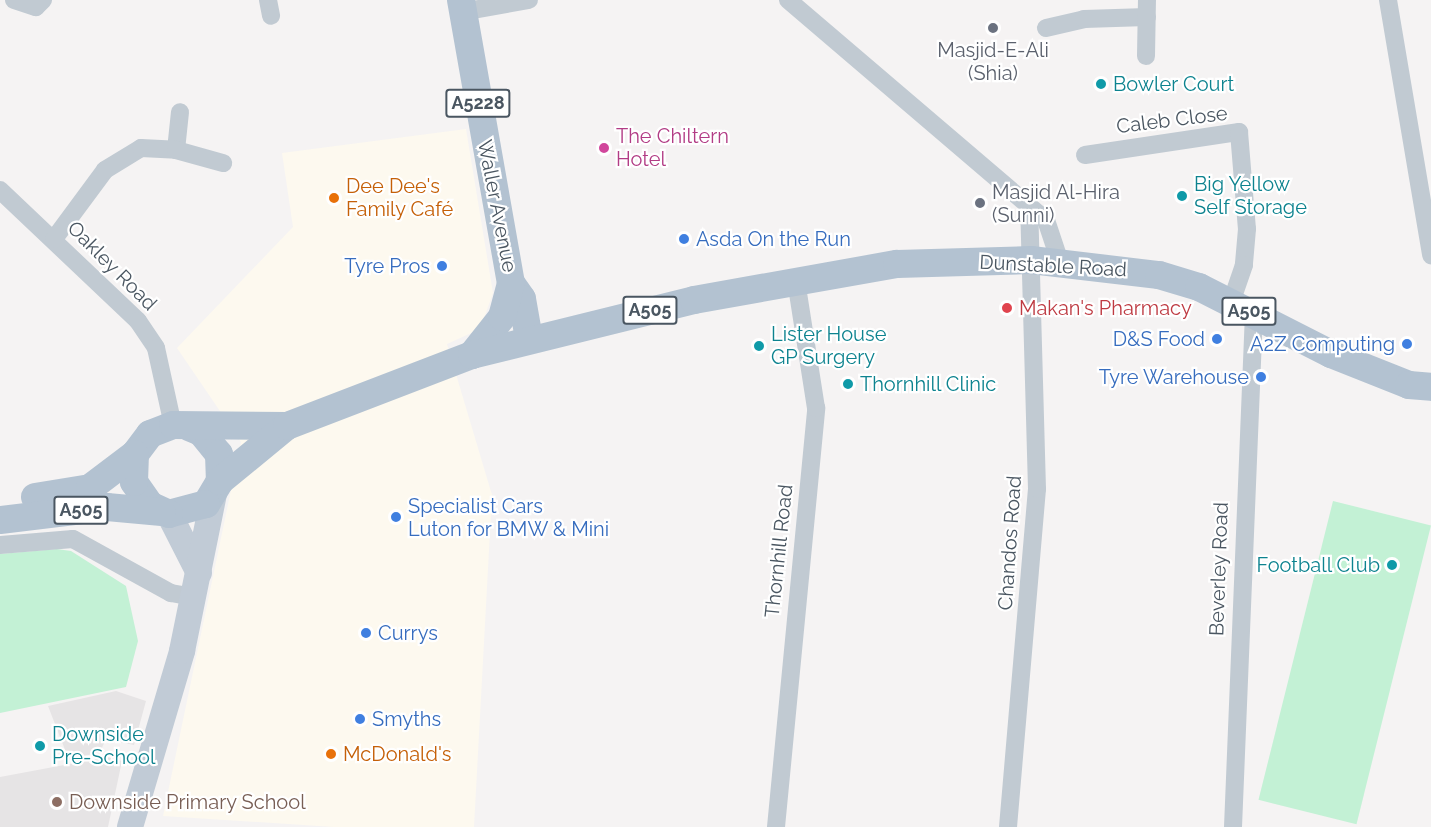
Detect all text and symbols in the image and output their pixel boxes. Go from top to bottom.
marker: Masjid-E-Ali (Shia) [986,21,1000,35]
place label: Masjid-E-Ali (Shia) [937,38,1049,85]
place label: Bowler Court [1113,72,1235,96]
marker: Bowler Court [1094,77,1108,91]
road number: A5228 [445,88,511,118]
street label: Caleb Close [1115,101,1229,139]
place label: The Chiltern Hotel [616,124,729,171]
street label: Waller Avenue [472,137,522,275]
marker: The Chiltern Hotel [597,141,611,155]
place label: Big Yellow Self Storage [1194,172,1307,219]
place label: Dee Dee's Family Café [346,174,454,221]
place label: Masjid Al-Hira (Sunni) [992,180,1120,227]
marker: Big Yellow Self Storage [1175,189,1189,203]
marker: Dee Dee's Family Café [327,191,341,205]
marker: Masjid Al-Hira (Sunni) [973,196,987,210]
street label: Oakley Road [62,216,162,316]
place label: Asda On the Run [696,227,851,251]
marker: Asda On the Run [677,232,691,246]
street label: Dunstable Road [979,250,1127,282]
place label: Tyre Pros [344,254,430,278]
marker: Tyre Pros [435,259,449,273]
road number: A505 [622,295,678,325]
place label: Makan's Pharmacy [1019,296,1192,320]
road number: A505 [1220,296,1278,326]
marker: Makan's Pharmacy [1000,301,1014,315]
place label: Lister House GP Surgery [771,322,887,369]
place label: D&S Food [1113,327,1205,351]
marker: D&S Food [1210,332,1224,346]
place label: A2Z Computing [1250,332,1395,356]
marker: A2Z Computing [1400,337,1414,351]
marker: Lister House GP Surgery [752,339,766,353]
place label: Tyre Warehouse [1098,365,1249,389]
marker: Tyre Warehouse [1254,370,1268,384]
place label: Thornhill Clinic [860,372,997,396]
marker: Thornhill Clinic [841,377,855,391]
street label: Chandos Road [993,475,1027,611]
street label: Thornhill Road [760,483,798,619]
place label: Specialist Cars Luton for BMW & Mini [408,494,610,541]
road number: A505 [52,495,110,525]
street label: Beverley Road [1205,501,1233,637]
marker: Specialist Cars Luton for BMW & Mini [389,510,403,524]
place label: Football Club [1256,553,1380,577]
marker: Football Club [1385,558,1399,572]
place label: Currys [378,621,438,645]
marker: Currys [359,626,373,640]
place label: Smyths [372,707,441,731]
marker: Smyths [353,712,367,726]
place label: Downside Pre-School [52,722,155,769]
marker: Downside Pre-School [33,739,47,753]
place label: McDonald's [343,742,451,766]
marker: McDonald's [324,747,338,761]
place label: Downside Primary School [69,790,306,814]
marker: Downside Primary School [50,795,64,809]

